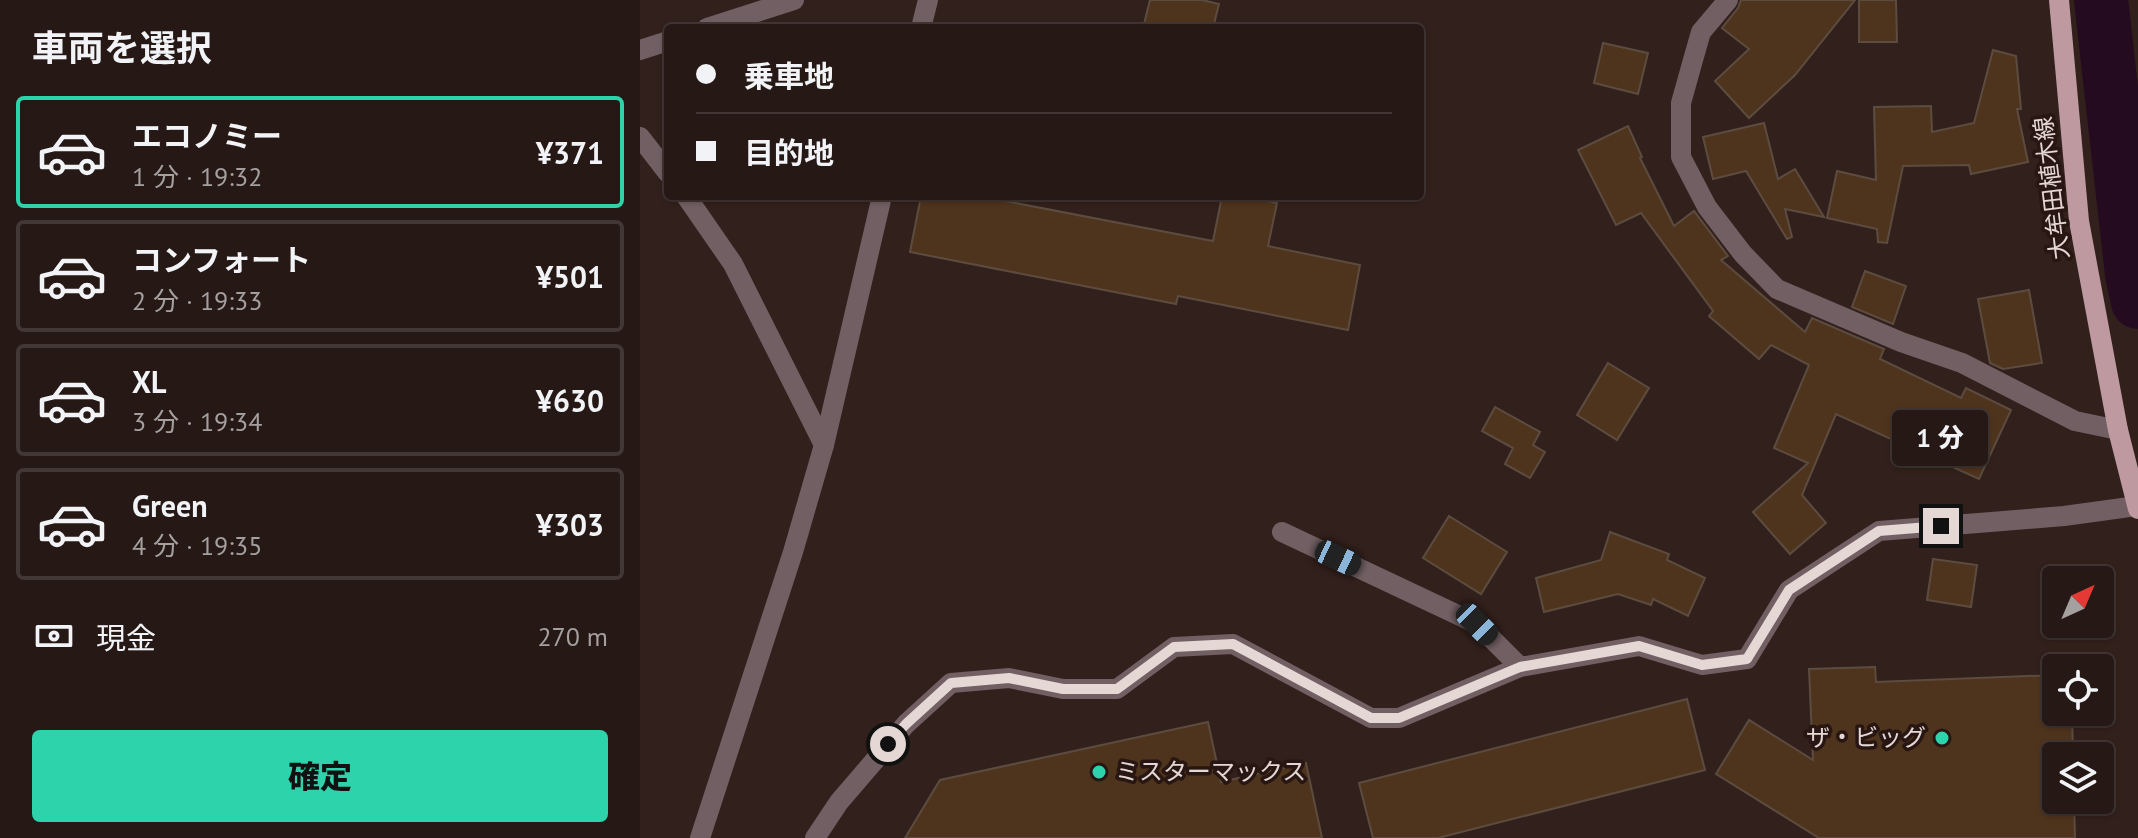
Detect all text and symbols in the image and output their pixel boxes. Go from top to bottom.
text: 車両を選択 [32,24,212,71]
text: 乗車地 [744,56,834,95]
street label: 大牟田植木線 [2027,115,2076,261]
icon: car [36,116,108,188]
text: エコノミー [132,116,282,155]
text: ¥371 [536,133,604,172]
text: 目的地 [744,133,834,172]
text: 1 分 · 19:32 [132,160,262,193]
icon: car [36,240,108,312]
text: コンフォート [132,240,311,279]
text: ¥501 [536,257,604,296]
text: 2 分 · 19:33 [132,284,262,317]
text: XL [132,362,166,401]
icon: car [36,364,108,436]
text: ¥630 [536,381,604,420]
text: 3 分 · 19:34 [132,405,262,438]
callout: 1 分 [1893,410,1989,466]
text: 1 分 [1916,421,1964,454]
text: Green [132,486,207,525]
icon: car [36,488,108,560]
text: ¥303 [536,505,604,544]
route end [1923,508,1959,544]
text: 4 分 · 19:35 [132,529,262,562]
car [1311,537,1365,579]
north arrow [2042,566,2114,638]
map controls [2042,566,2114,814]
car [1452,599,1502,649]
icon: cash [32,614,76,658]
text: 現金 [96,618,156,657]
text: 270 m [537,620,608,653]
button: locate [2042,654,2114,726]
place label: ザ・ビッグ [1806,722,1926,753]
route start [870,726,906,762]
marker: ザ・ビッグ [1933,729,1951,747]
button: 確定 [32,730,608,822]
button: layers [2042,742,2114,814]
place label: ミスターマックス [1115,756,1306,787]
marker: ミスターマックス [1090,763,1108,781]

